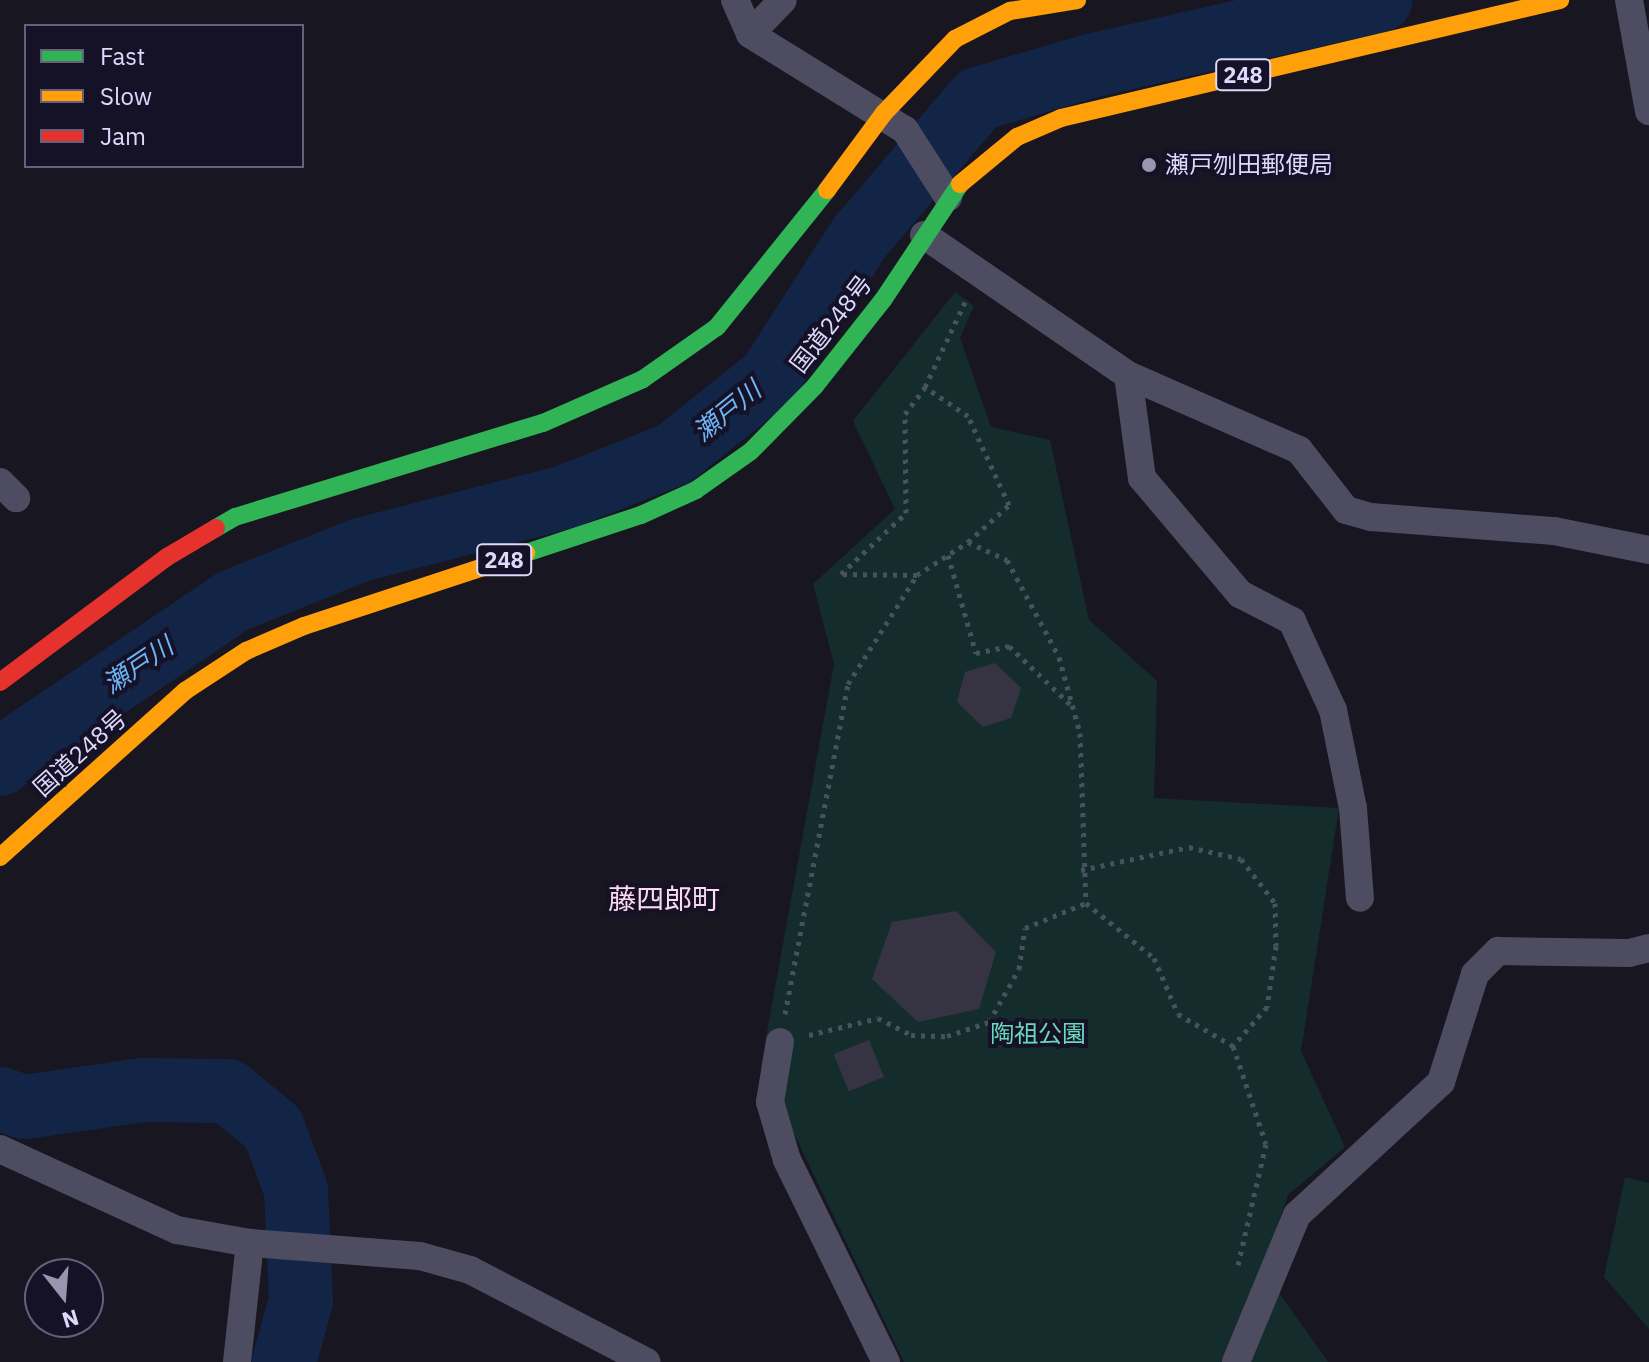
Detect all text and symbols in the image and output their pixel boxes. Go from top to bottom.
legend [24,24,304,168]
text: Fast [100,40,145,72]
road number: 248 [1215,57,1271,93]
text: Slow [100,80,152,112]
text: Jam [100,120,146,152]
place label: 瀬戸刎田郵便局 [1165,151,1333,179]
marker: 瀬戸刎田郵便局 [1140,156,1158,174]
street label: 国道248号 [784,270,878,378]
water label: 瀬戸川 [687,374,767,448]
road number: 248 [476,542,532,578]
water label: 瀬戸川 [97,630,179,700]
street label: 国道248号 [28,704,132,802]
district label: 藤四郎町 [608,882,720,916]
park label: 陶祖公園 [990,1020,1086,1048]
north arrow [24,1258,104,1338]
text: N [59,1303,82,1336]

